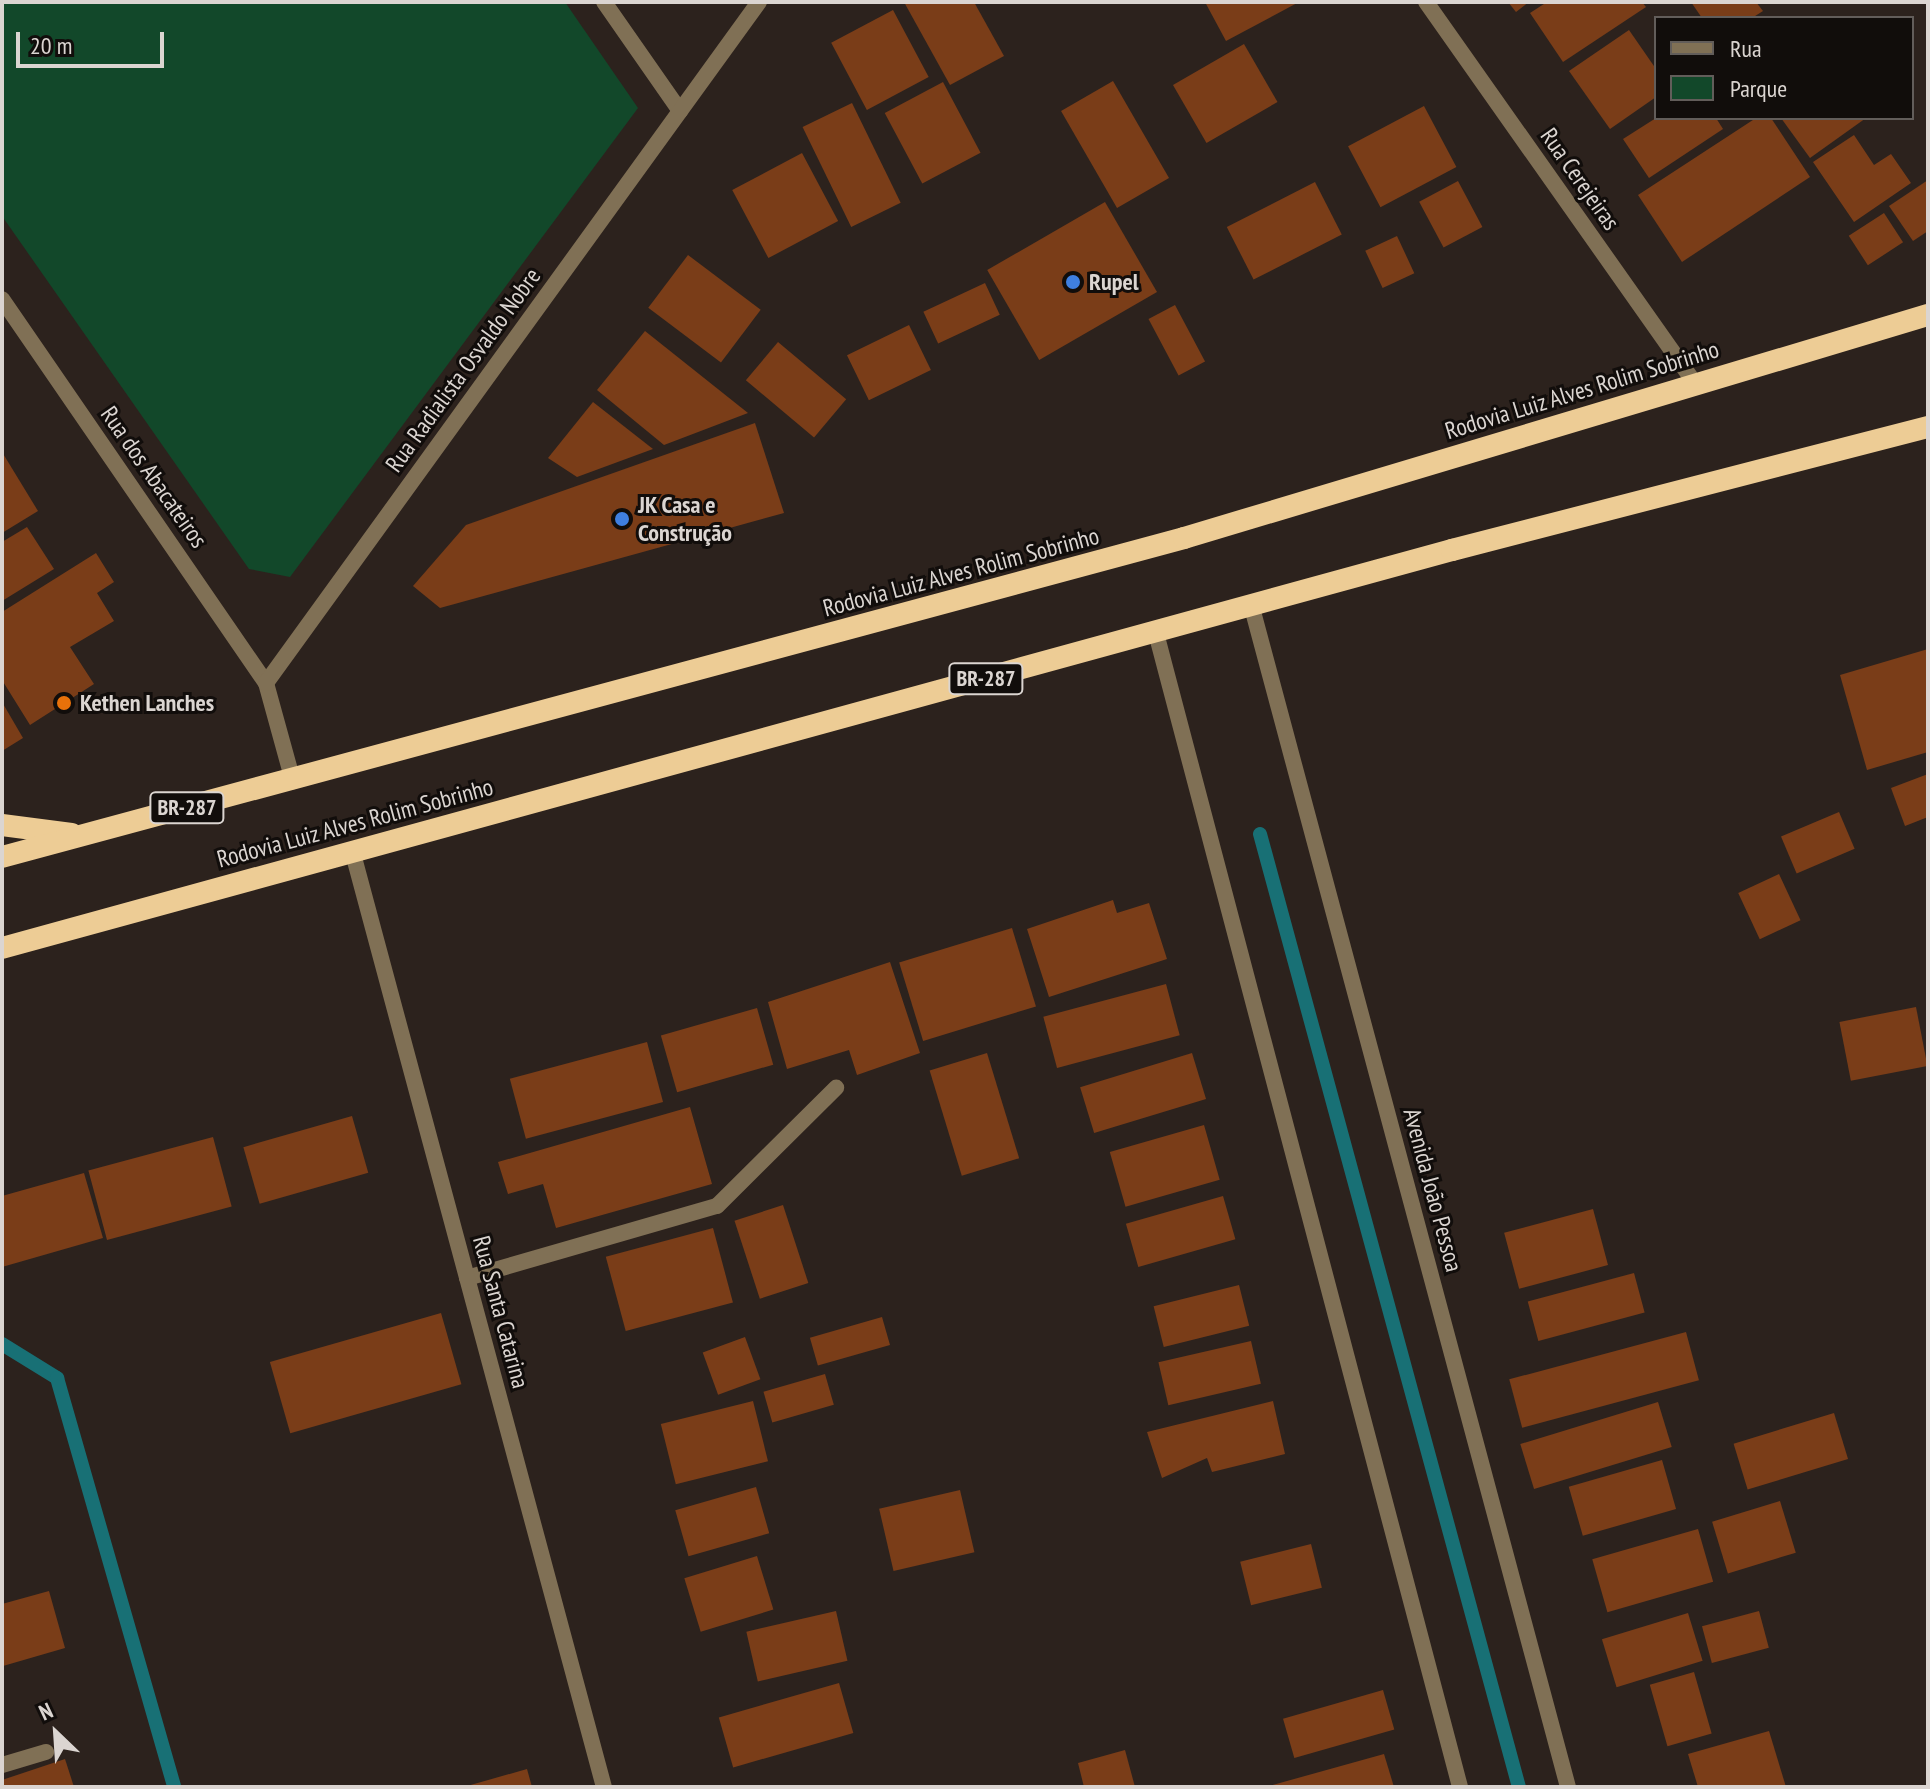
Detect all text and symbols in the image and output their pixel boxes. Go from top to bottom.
scale bar [20,16,168,66]
legend [1654,16,1914,120]
text: 20 m [30,30,72,61]
text: Rua [1730,33,1762,64]
text: Parque [1730,73,1787,104]
street label: Rua Cerejeiras [1534,122,1626,236]
street label: Rua Radialista Osvaldo Nobre [379,262,547,478]
place label: Rupel [1089,268,1139,296]
marker: Rupel [1064,273,1082,291]
street label: Rodovia Luiz Alves Rolim Sobrinho [1441,334,1723,446]
street label: Rua dos Abacateiros [94,400,214,554]
place label: JK Casa e Construção [638,491,732,547]
marker: JK Casa e Construção [613,510,631,528]
street label: Rodovia Luiz Alves Rolim Sobrinho [819,521,1103,623]
road number: BR-287 [948,661,1024,697]
place label: Kethen Lanches [80,689,214,717]
marker: Kethen Lanches [55,694,73,712]
street label: Rodovia Luiz Alves Rolim Sobrinho [213,772,497,874]
road number: BR-287 [149,790,225,826]
street label: Avenida João Pessoa [1397,1105,1469,1275]
street label: Rua Santa Catarina [467,1233,535,1391]
north arrow [16,1693,96,1773]
text: N [35,1696,57,1726]

